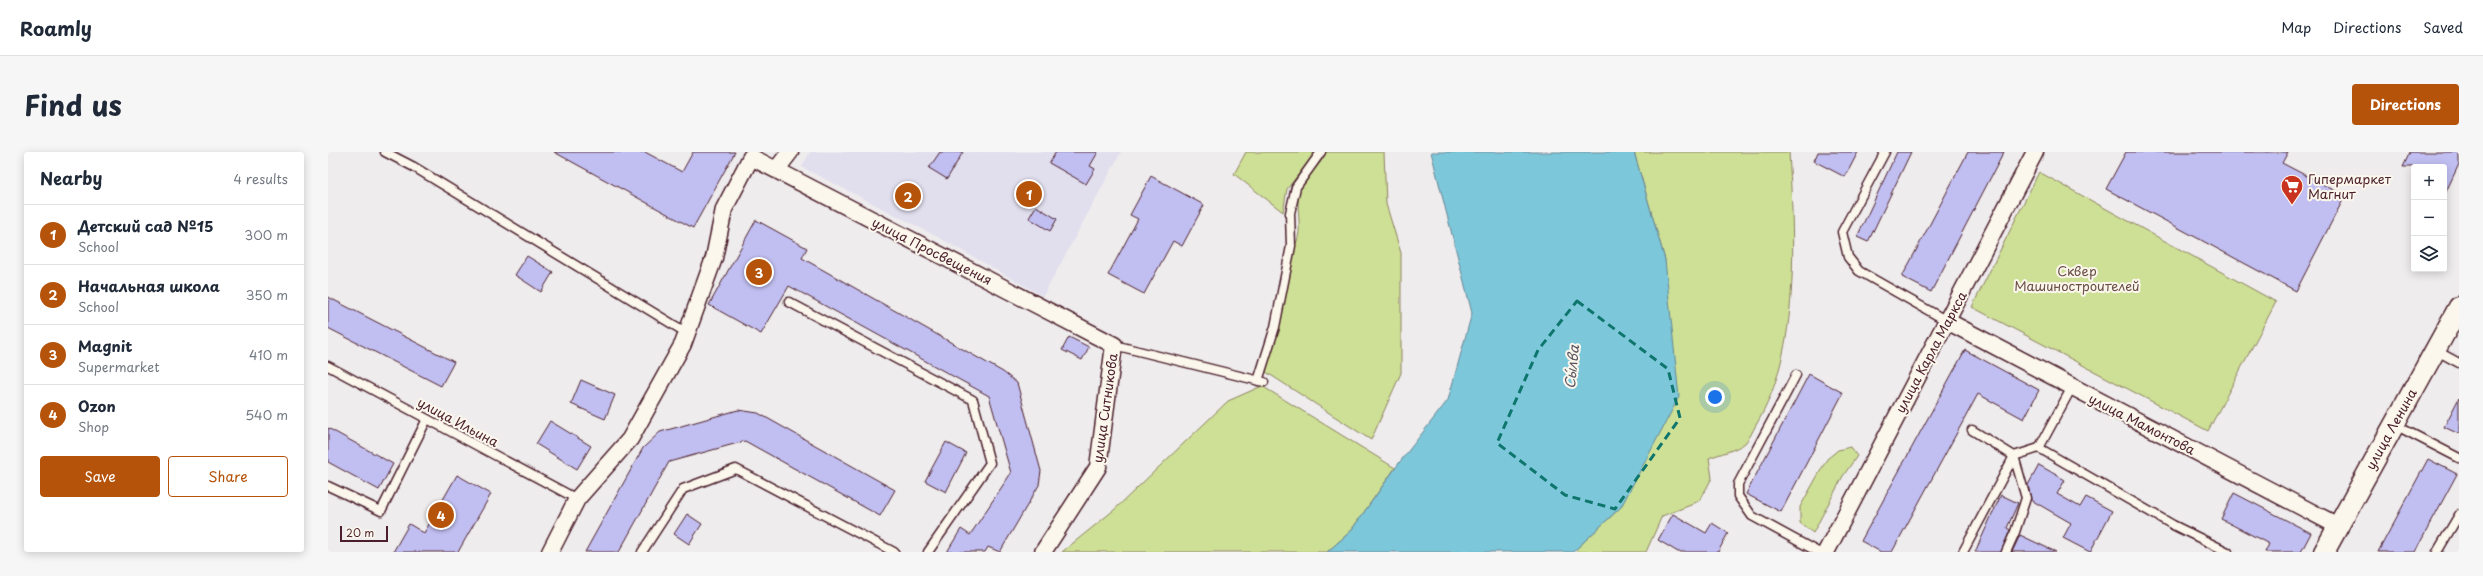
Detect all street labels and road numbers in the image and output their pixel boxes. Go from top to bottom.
street label: улица Просвещения [869,212,996,289]
street label: улица Карла Маркса [1890,287,1971,416]
street label: улица Ситникова [1087,351,1122,464]
street label: улица Ленина [2360,384,2421,473]
street label: улица Мамонтова [2086,388,2200,459]
street label: улица Ильина [414,392,503,451]

